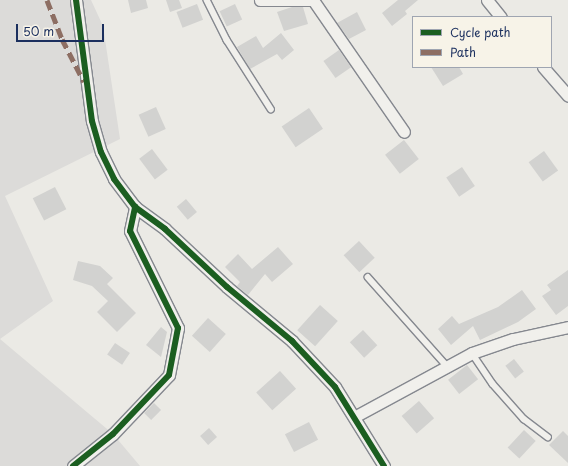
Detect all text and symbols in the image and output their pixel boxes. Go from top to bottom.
scale bar [18,16,106,42]
legend [412,16,552,68]
text: 50 m [23,22,54,40]
text: Cycle path [450,23,511,41]
text: Path [450,43,476,61]

